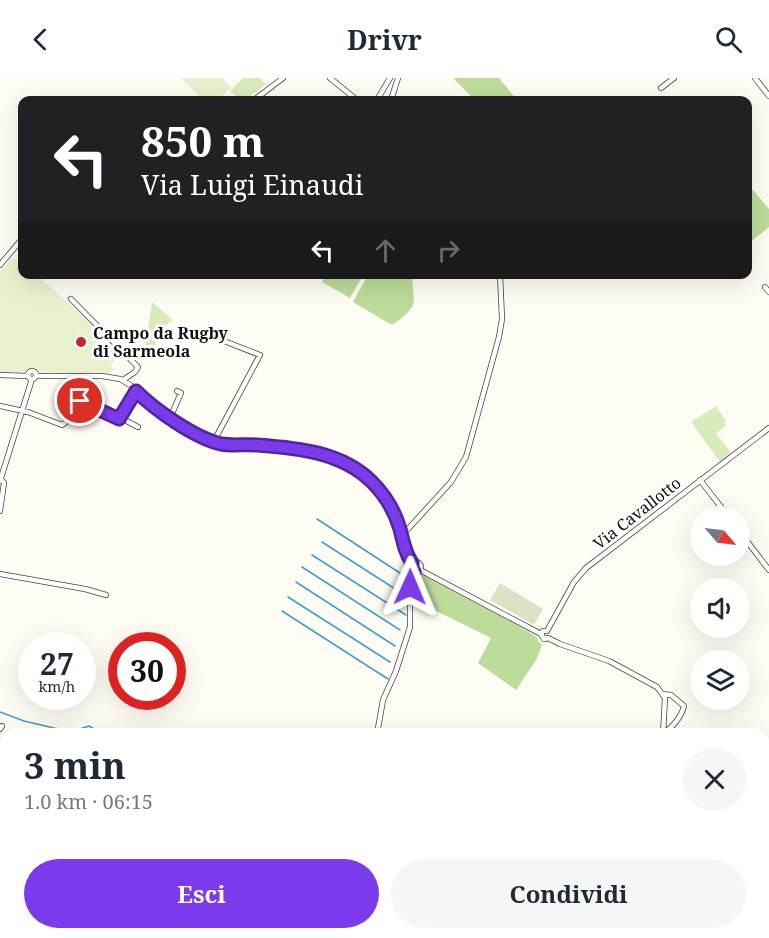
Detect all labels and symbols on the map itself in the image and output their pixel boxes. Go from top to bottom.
place label: Campo da Rugby di Sarmeola [93,322,229,362]
marker: Campo da Rugby di Sarmeola [74,335,88,349]
pin [54,375,105,426]
street label: Via Cavallotto [589,472,685,554]
north arrow [690,506,750,566]
position arrow [378,555,442,619]
speed limit sign: 30 [108,632,186,710]

